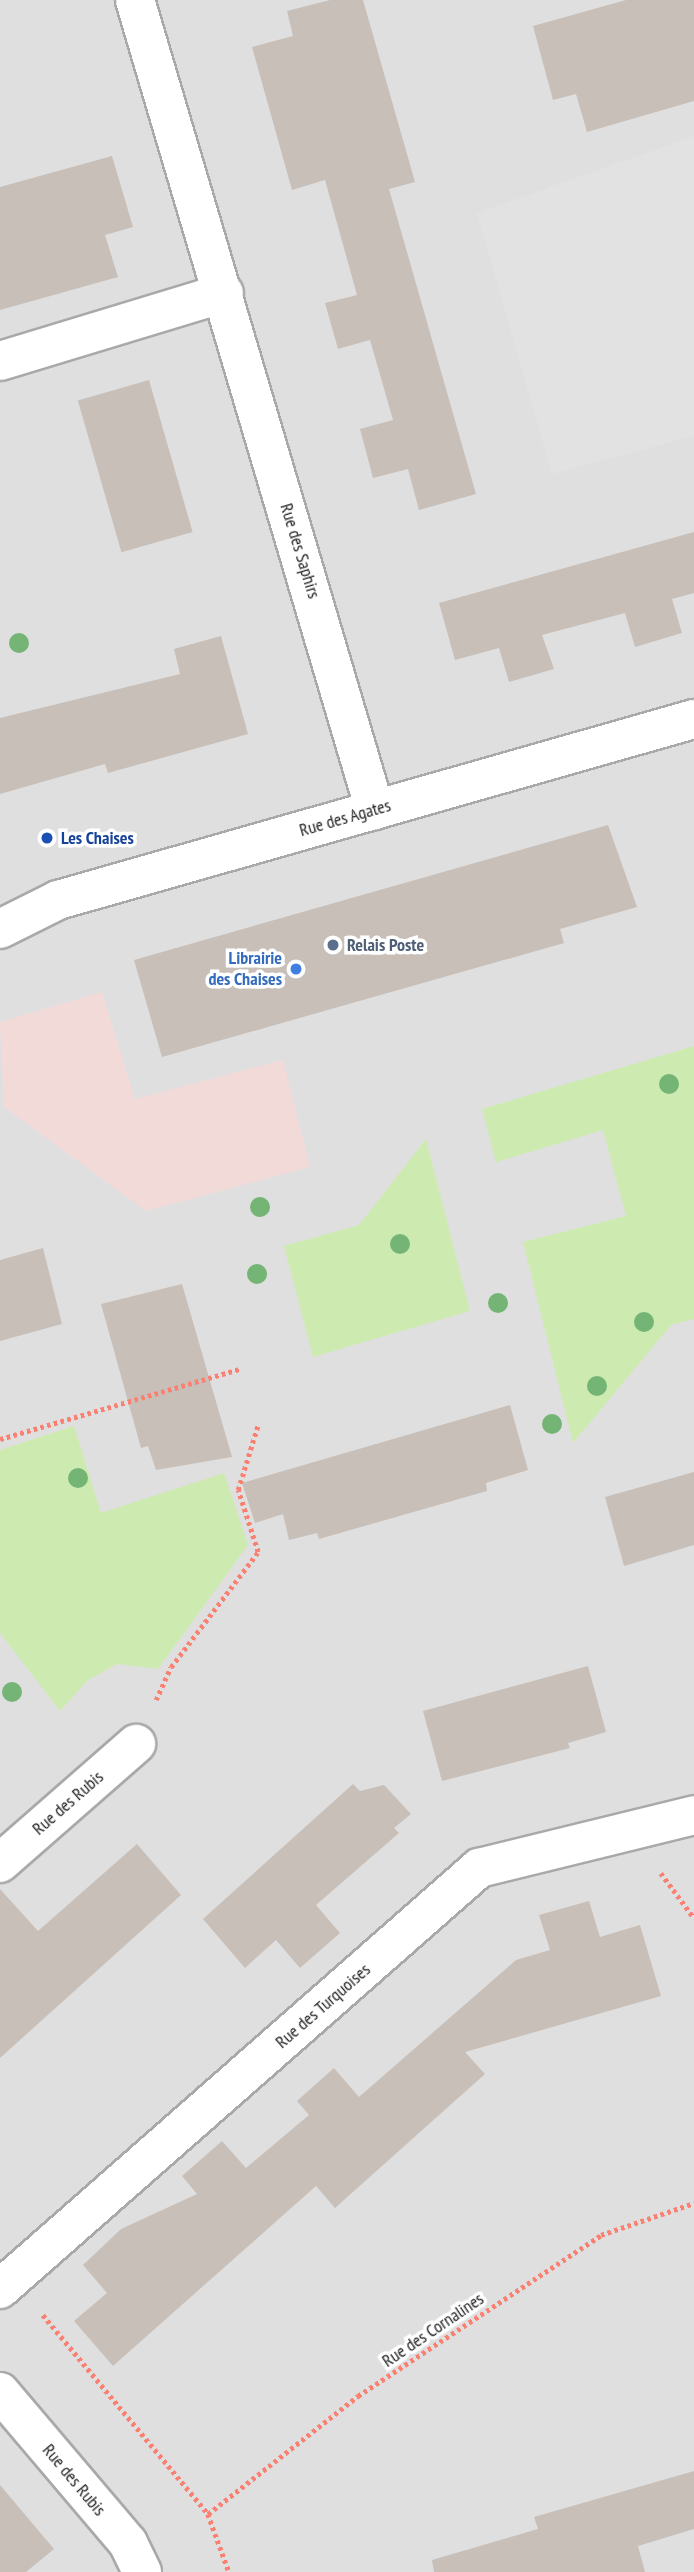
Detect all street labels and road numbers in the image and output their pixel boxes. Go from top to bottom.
street label: Rue des Saphirs [275,501,325,601]
street label: Rue des Agates [297,795,393,841]
street label: Rue des Rubis [28,1766,108,1840]
street label: Rue des Turquoises [271,1959,375,2053]
street label: Rue des Cornalines [378,2288,488,2372]
street label: Rue des Rubis [38,2440,110,2520]

